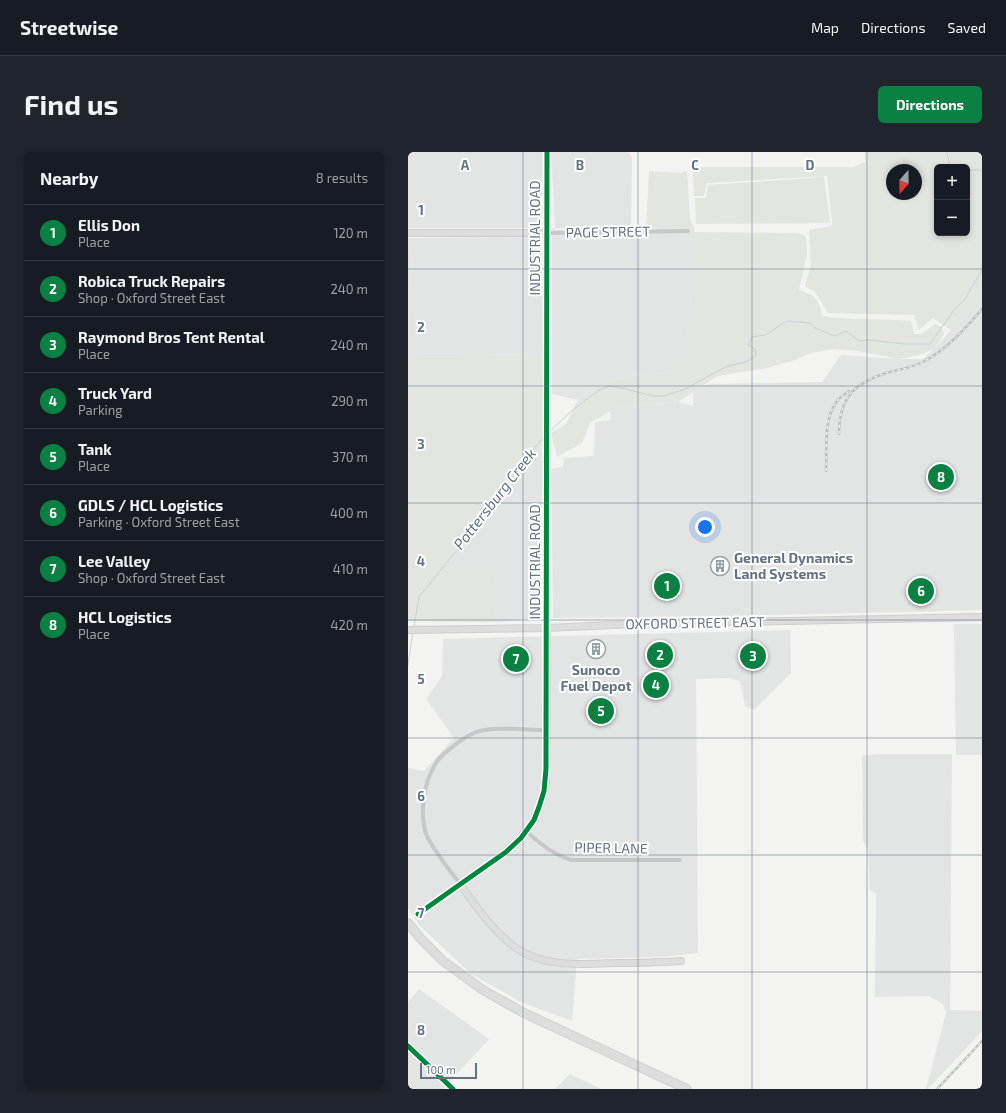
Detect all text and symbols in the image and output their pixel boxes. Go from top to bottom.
text: Streetwise [20,16,118,39]
text: Map [811,19,839,36]
text: Directions [861,19,926,36]
text: Saved [948,19,986,36]
button: Directions [878,86,982,123]
text: Find us [24,87,118,121]
text: A [461,157,470,173]
text: B [576,157,584,173]
text: C [691,157,699,173]
text: D [806,157,815,173]
north arrow [886,164,922,200]
map controls [934,164,970,236]
button: + [934,164,970,200]
text: Nearby [40,168,98,188]
text: 8 results [316,170,368,186]
street label: INDUSTRIAL ROAD [526,180,543,296]
button: − [934,200,970,236]
text: 1 [418,202,424,218]
text: Ellis Don [78,216,140,234]
street label: PAGE STREET [566,222,650,241]
text: 1 [50,225,56,241]
text: 120 m [333,225,368,241]
text: Place [78,234,110,250]
text: Robica Truck Repairs [78,272,225,290]
text: 2 [49,281,57,297]
text: 240 m [331,281,368,297]
text: Shop · Oxford Street East [78,290,225,306]
text: 2 [417,319,425,335]
text: Raymond Bros Tent Rental [78,328,265,346]
text: 3 [49,337,57,353]
text: 240 m [331,337,368,353]
text: Place [78,346,110,362]
text: Truck Yard [78,384,152,402]
text: 4 [49,393,57,409]
text: 290 m [331,393,368,409]
text: Parking [78,402,123,418]
text: 3 [417,436,425,452]
text: Tank [78,440,112,458]
water label: Pottersburg Creek [449,444,539,552]
text: 5 [49,449,57,465]
text: 370 m [332,449,368,465]
text: Place [78,458,110,474]
pin: 8 [928,462,954,492]
text: GDLS / HCL Logistics [78,496,223,514]
street label: INDUSTRIAL ROAD [526,504,543,620]
text: 6 [49,505,57,521]
text: 400 m [330,505,368,521]
text: Parking · Oxford Street East [78,514,240,530]
your location [695,517,715,537]
place label: General Dynamics Land Systems [734,549,853,582]
text: Lee Valley [78,552,150,570]
text: 4 [417,553,425,569]
building icon: General Dynamics Land Systems [709,555,731,577]
text: 7 [50,561,56,577]
text: 410 m [333,561,368,577]
text: Shop · Oxford Street East [78,570,225,586]
pin: 1 [654,571,680,601]
pin: 6 [908,576,934,606]
text: HCL Logistics [78,608,172,626]
street label: OXFORD STREET EAST [625,613,765,632]
text: 8 [49,617,57,633]
text: 420 m [331,617,368,633]
text: Place [78,626,110,642]
building icon: Sunoco Fuel Depot [585,638,607,660]
pin: 2 [647,640,673,670]
pin: 3 [740,641,766,671]
pin: 7 [503,644,529,674]
place label: Sunoco Fuel Depot [561,661,632,694]
pin: 4 [643,670,669,700]
text: 5 [417,671,425,687]
pin: 5 [588,696,614,726]
text: 6 [417,788,425,804]
street label: PIPER LANE [574,838,648,857]
text: 7 [418,905,425,921]
text: 8 [417,1022,425,1038]
scale bar [420,1061,477,1080]
text: 100 m [426,1063,456,1076]

